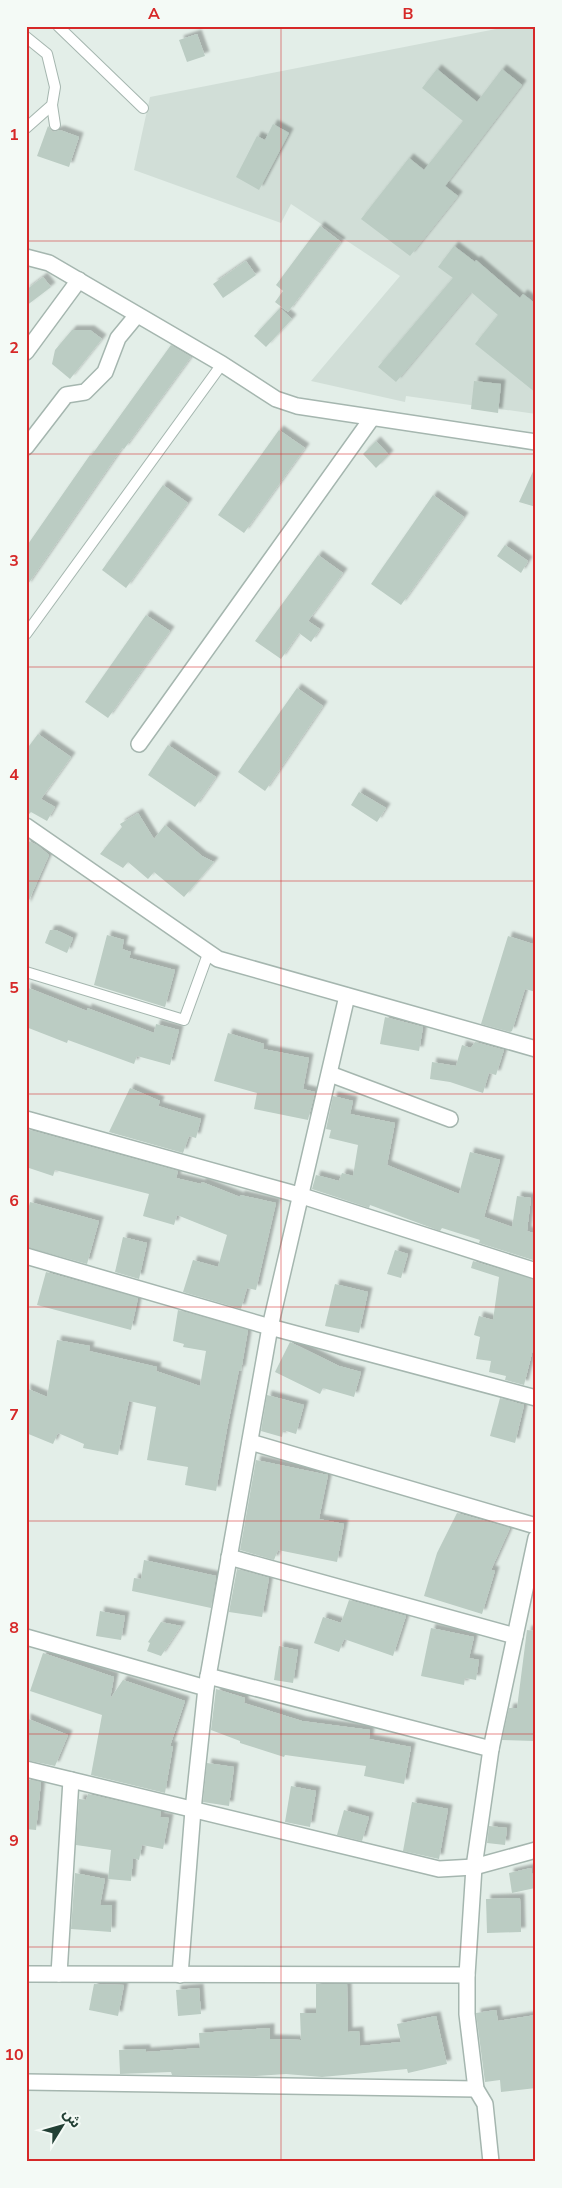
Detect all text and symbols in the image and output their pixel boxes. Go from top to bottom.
text: A [148,3,160,25]
text: B [402,3,414,25]
text: 1 [9,124,19,146]
text: 2 [9,337,19,359]
text: 3 [9,550,19,572]
text: 4 [9,764,19,786]
text: 5 [9,977,19,999]
text: 6 [9,1190,19,1212]
text: 7 [9,1404,19,1426]
text: 8 [9,1617,19,1639]
text: 9 [9,1830,19,1852]
text: 10 [4,2044,24,2066]
north arrow [38,2100,88,2150]
text: ش [59,2105,85,2132]

